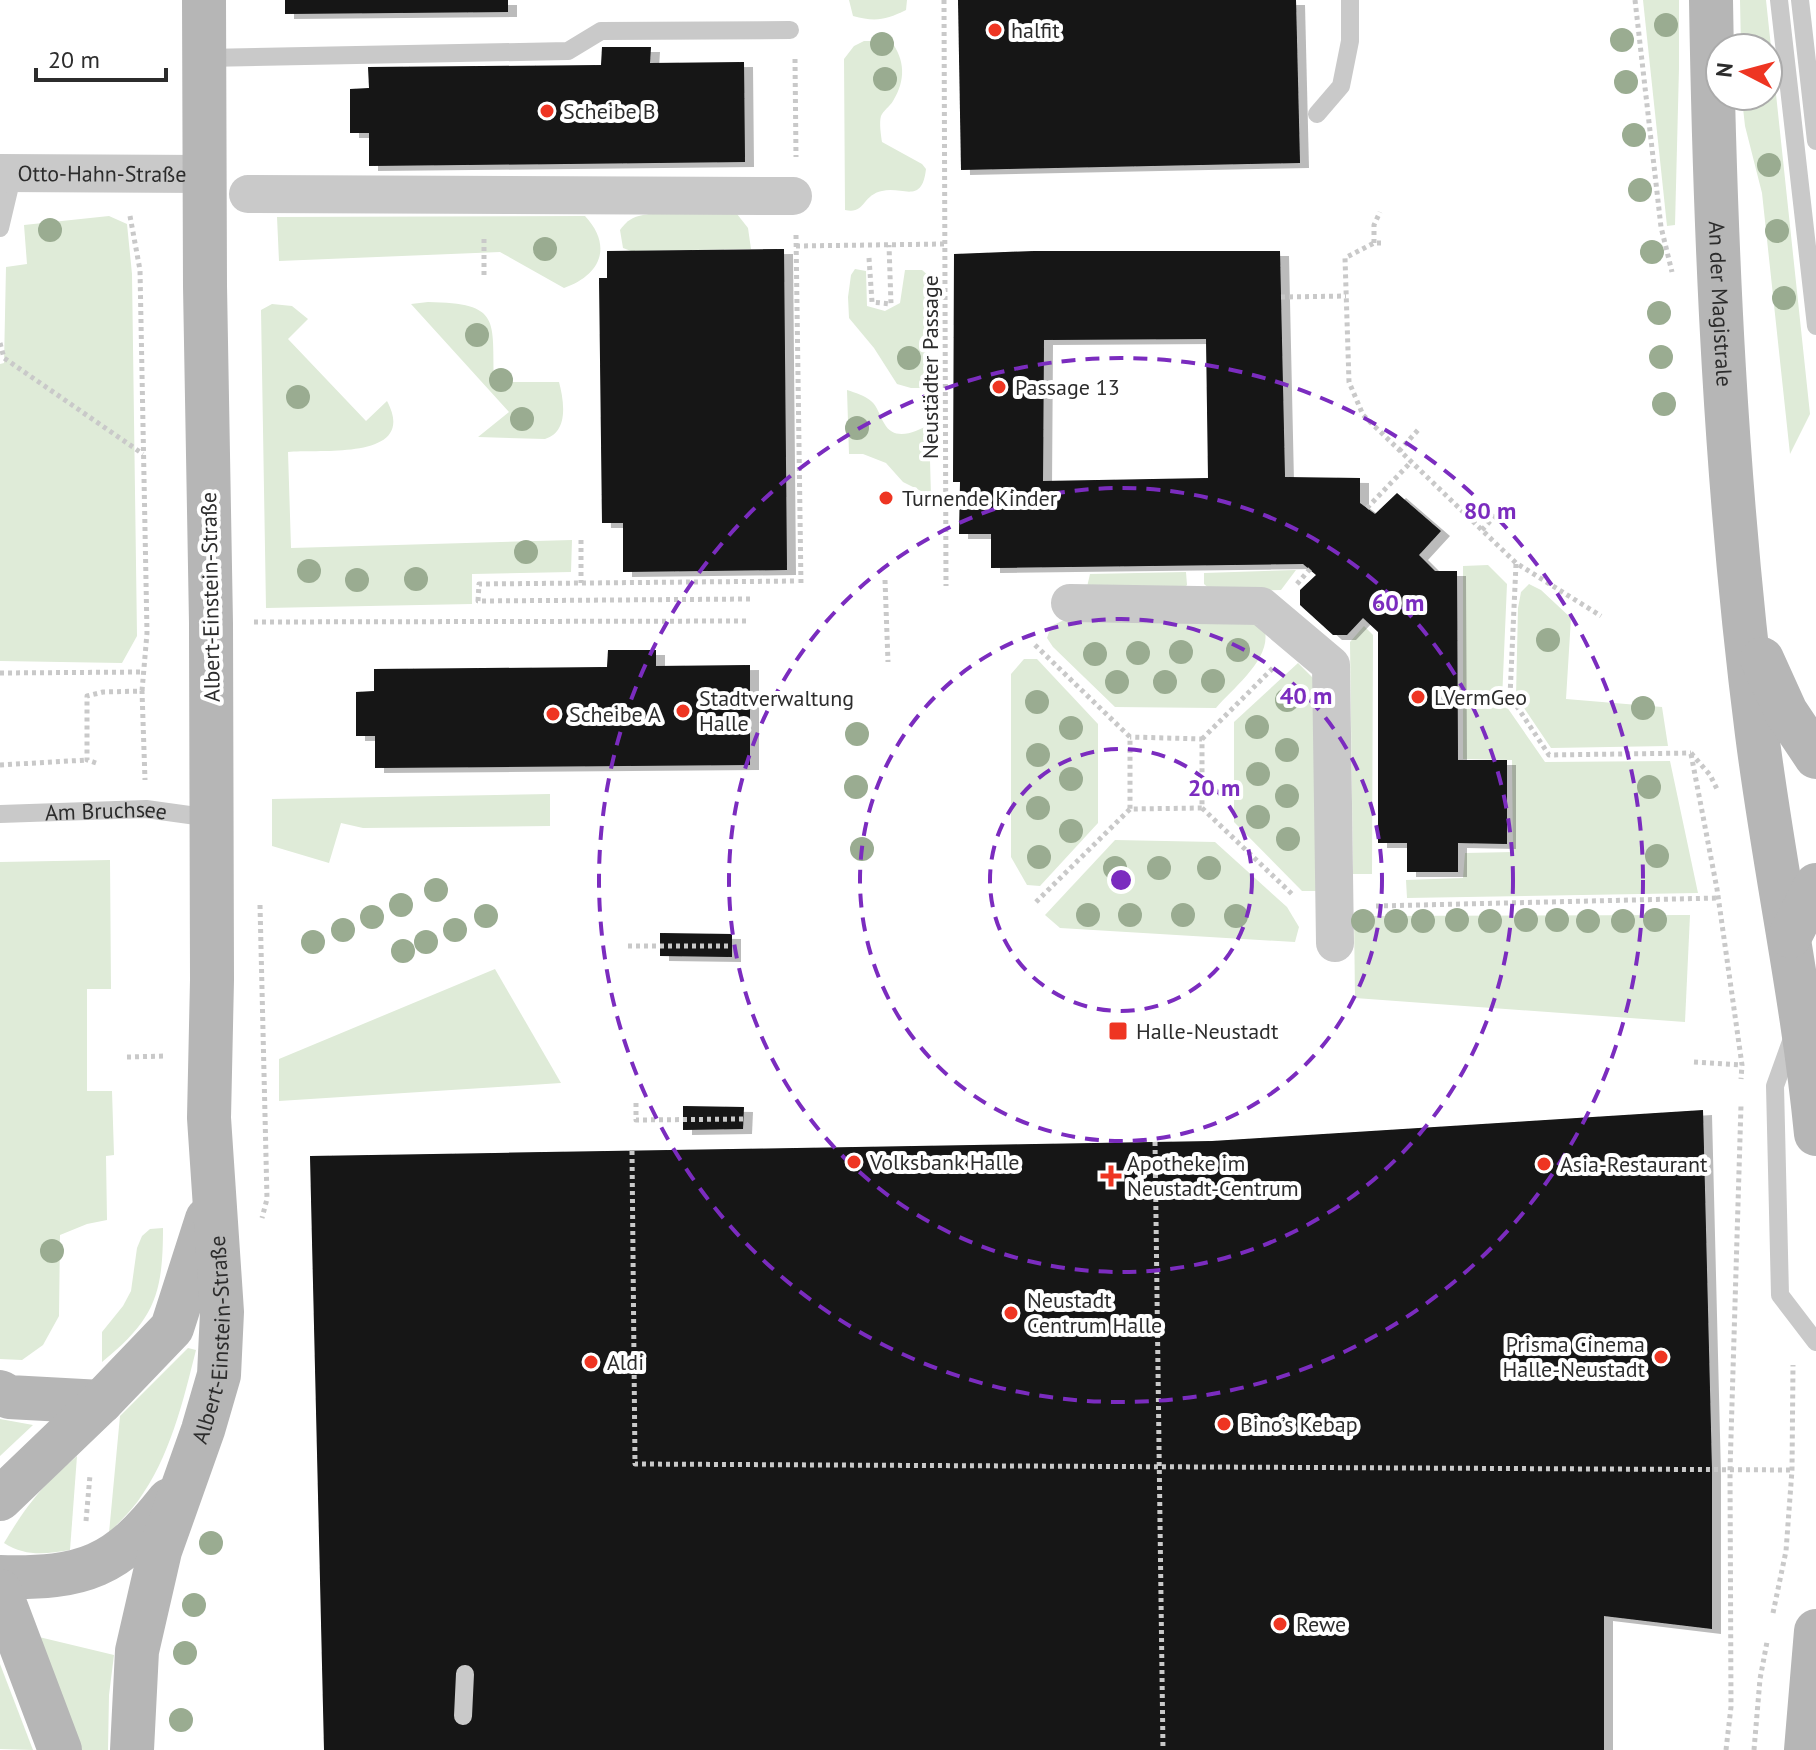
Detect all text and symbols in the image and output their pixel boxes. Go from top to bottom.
place label: halfit [1011,16,1060,44]
marker: halfit [986,21,1004,39]
scale bar [36,32,166,82]
north arrow [1704,32,1784,112]
text: 20 m [48,44,100,75]
text: N [1709,61,1739,79]
place label: Scheibe B [563,97,656,125]
marker: Scheibe B [538,102,556,120]
street label: Otto-Hahn-Straße [17,159,187,188]
street label: An der Magistrale [1703,220,1739,388]
street label: Neustädter Passage [916,275,944,459]
place label: Passage 13 [1015,373,1120,401]
marker: Passage 13 [990,378,1008,396]
place label: Turnende Kinder [902,484,1058,512]
marker: Turnende Kinder [877,489,895,507]
street label: Albert-Einstein-Straße [194,492,226,702]
text: 80 m [1464,495,1516,526]
text: 60 m [1372,587,1424,618]
text: 40 m [1280,680,1332,711]
place label: LVermGeo [1434,683,1527,711]
place label: Stadtverwaltung Halle [699,684,854,737]
marker: LVermGeo [1409,688,1427,706]
place label: Scheibe A [569,700,661,728]
marker: Stadtverwaltung Halle [674,702,692,720]
marker: Scheibe A [544,705,562,723]
text: 20 m [1188,772,1240,803]
street label: Am Bruchsee [44,795,169,826]
centre of rings [1107,866,1135,894]
place label: Halle-Neustadt [1136,1017,1279,1045]
marker: Halle-Neustadt [1107,1020,1129,1042]
place label: Volksbank Halle [869,1148,1020,1176]
place label: Apotheke im Neustadt-Centrum [1127,1149,1299,1202]
place label: Asia-Restaurant [1560,1150,1708,1178]
marker: Volksbank Halle [845,1153,863,1171]
marker: Asia-Restaurant [1535,1155,1553,1173]
marker: Apotheke im Neustadt-Centrum [1102,1167,1120,1185]
street label: Albert-Einstein-Straße [185,1235,236,1447]
place label: Neustadt Centrum Halle [1027,1286,1162,1339]
marker: Neustadt Centrum Halle [1002,1304,1020,1322]
place label: Prisma Cinema Halle-Neustadt [1503,1330,1646,1383]
place label: Aldi [607,1348,644,1376]
marker: Prisma Cinema Halle-Neustadt [1652,1348,1670,1366]
marker: Aldi [582,1353,600,1371]
place label: Bino’s Kebap [1240,1410,1358,1438]
marker: Bino’s Kebap [1215,1415,1233,1433]
place label: Rewe [1296,1610,1346,1638]
marker: Rewe [1271,1615,1289,1633]

